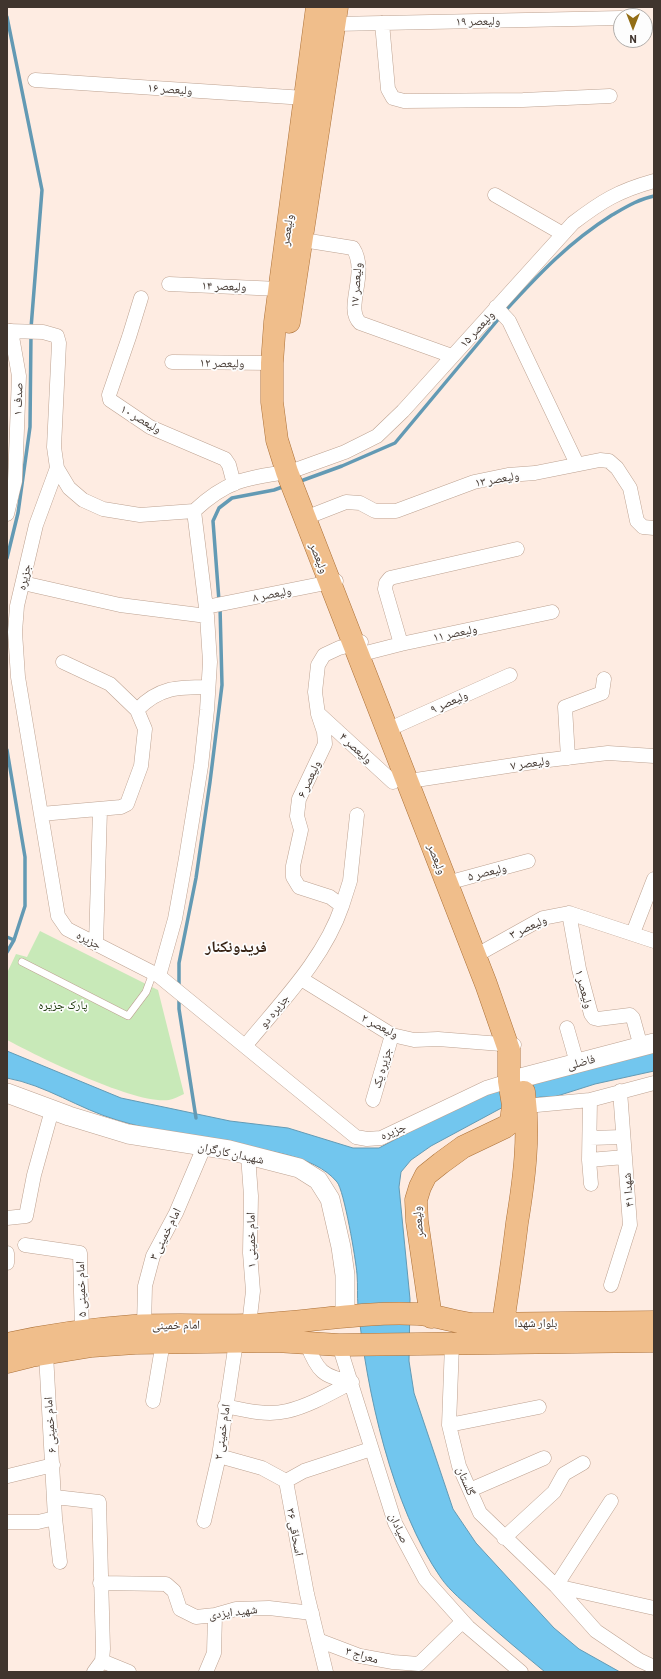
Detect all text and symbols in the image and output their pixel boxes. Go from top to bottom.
north arrow [613,8,653,48]
street label: ولیعصر ۱۹ [455,13,501,29]
text: N [629,33,637,46]
street label: ولیعصر ۱۶ [147,80,193,98]
street label: ولیعصر [278,213,296,247]
street label: ولیعصر ۱۷ [347,262,365,308]
street label: ولیعصر ۱۴ [201,278,247,294]
street label: ولیعصر ۱۵ [457,308,497,350]
street label: ولیعصر ۱۲ [199,355,245,371]
street label: صدف ۱ [10,382,26,416]
street label: ولیعصر ۱۰ [118,402,164,436]
street label: ولیعصر ۱۳ [474,468,520,490]
street label: ولیعصر [307,541,331,575]
street label: جزیره [14,563,34,591]
street label: ولیعصر ۸ [251,583,293,605]
street label: ولیعصر ۱۱ [432,621,478,645]
street label: ولیعصر ۹ [428,687,470,717]
street label: ولیعصر ۴ [337,729,375,767]
street label: ولیعصر ۷ [509,753,551,773]
street label: ولیعصر ۶ [294,758,324,800]
street label: ولیعصر [425,842,449,876]
street label: ولیعصر ۵ [466,860,508,884]
street label: ولیعصر ۳ [507,912,549,942]
street label: جزیره [74,928,104,952]
district label: فریدونکنار [205,937,267,957]
street label: ولیعصر ۱ [572,968,596,1010]
street label: جزیره دو [256,991,292,1031]
park label: پارک جزیره [38,998,88,1012]
street label: ولیعصر ۲ [359,1011,401,1041]
street label: جزیره یک [369,1046,395,1090]
street label: فاضلی [565,1051,597,1073]
street label: جزیره [378,1119,408,1143]
street label: شهیدان کارگران [197,1139,265,1167]
street label: شهدا ۴۱ [619,1172,637,1208]
street label: امام خمینی ۳ [146,1206,184,1262]
street label: ولیعصر [409,1206,427,1238]
street label: امام خمینی ۱ [243,1212,259,1268]
street label: امام خمینی ۵ [73,1261,89,1317]
street label: بلوار شهدا [515,1316,557,1330]
street label: امام خمینی [152,1317,200,1333]
street label: امام خمینی ۶ [41,1397,59,1453]
street label: امام خمینی ۲ [211,1403,233,1461]
street label: گلستان [453,1464,479,1498]
street label: اسحاقی ۳۶ [283,1507,307,1557]
street label: صیادان [386,1511,412,1545]
street label: شهید ایزدی [208,1602,258,1622]
street label: معراج ۳ [344,1643,380,1667]

